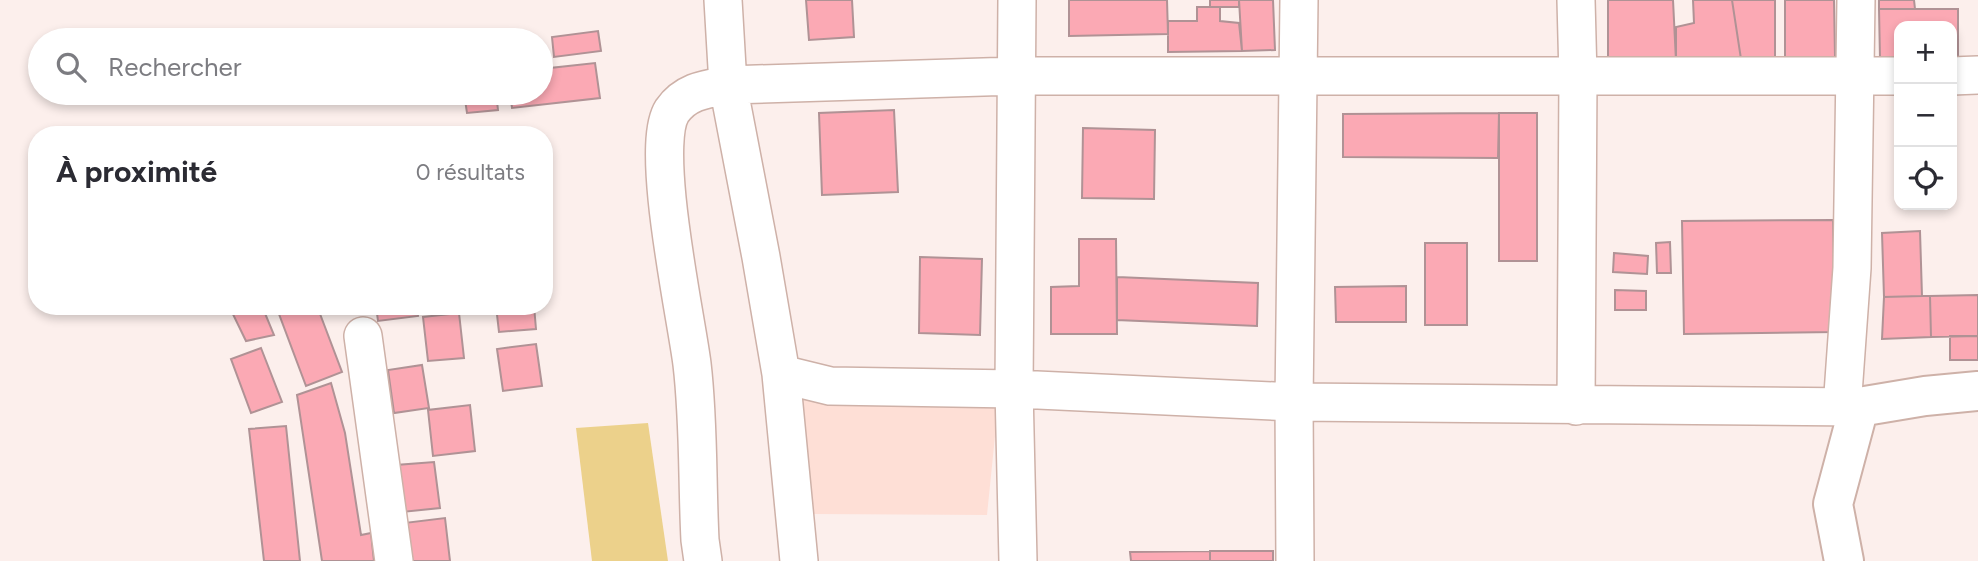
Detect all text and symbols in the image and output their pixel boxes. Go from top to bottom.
map controls [1894,21,1957,210]
button: + [1894,21,1957,84]
search box [28,28,553,105]
icon: search [52,48,90,86]
text: Rechercher [108,51,242,83]
button: − [1894,84,1957,147]
button: locate [1894,147,1957,210]
text: À proximité [56,153,217,190]
text: 0 résultats [416,158,525,186]

